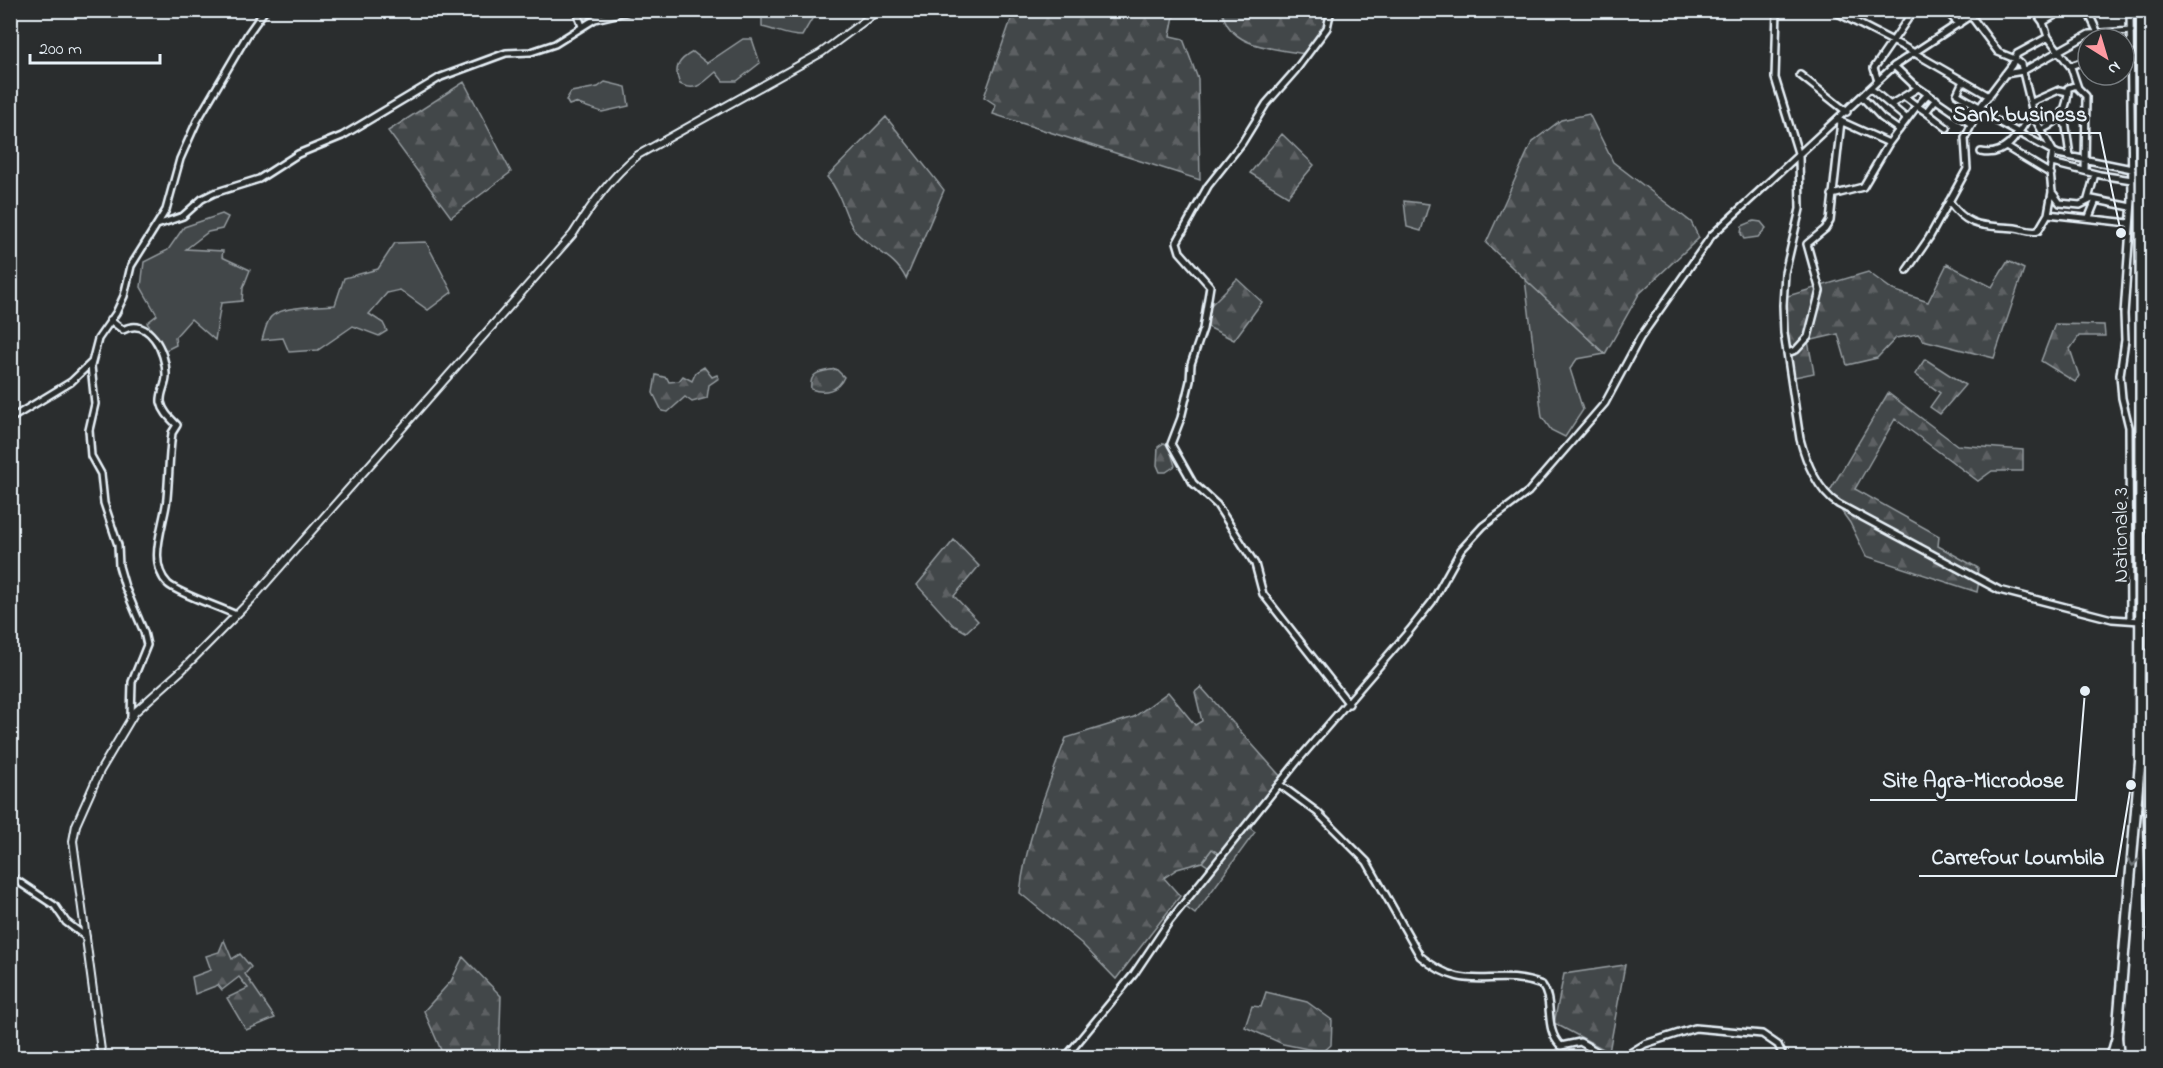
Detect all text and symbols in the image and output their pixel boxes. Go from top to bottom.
scale bar [30,27,160,65]
north arrow [2076,27,2136,87]
text: 200 m [39,37,82,63]
text: N [2102,55,2125,80]
callout: Sank business [1941,93,2100,133]
text: Sank business [1953,100,2087,132]
street label: Nationale 3 [2107,487,2137,583]
callout: Site Agra-Microdose [1870,760,2076,800]
text: Site Agra-Microdose [1882,766,2065,799]
callout: Carrefour Loumbila [1919,836,2116,876]
text: Carrefour Loumbila [1932,843,2105,875]
one-way arrow [2127,858,2140,867]

